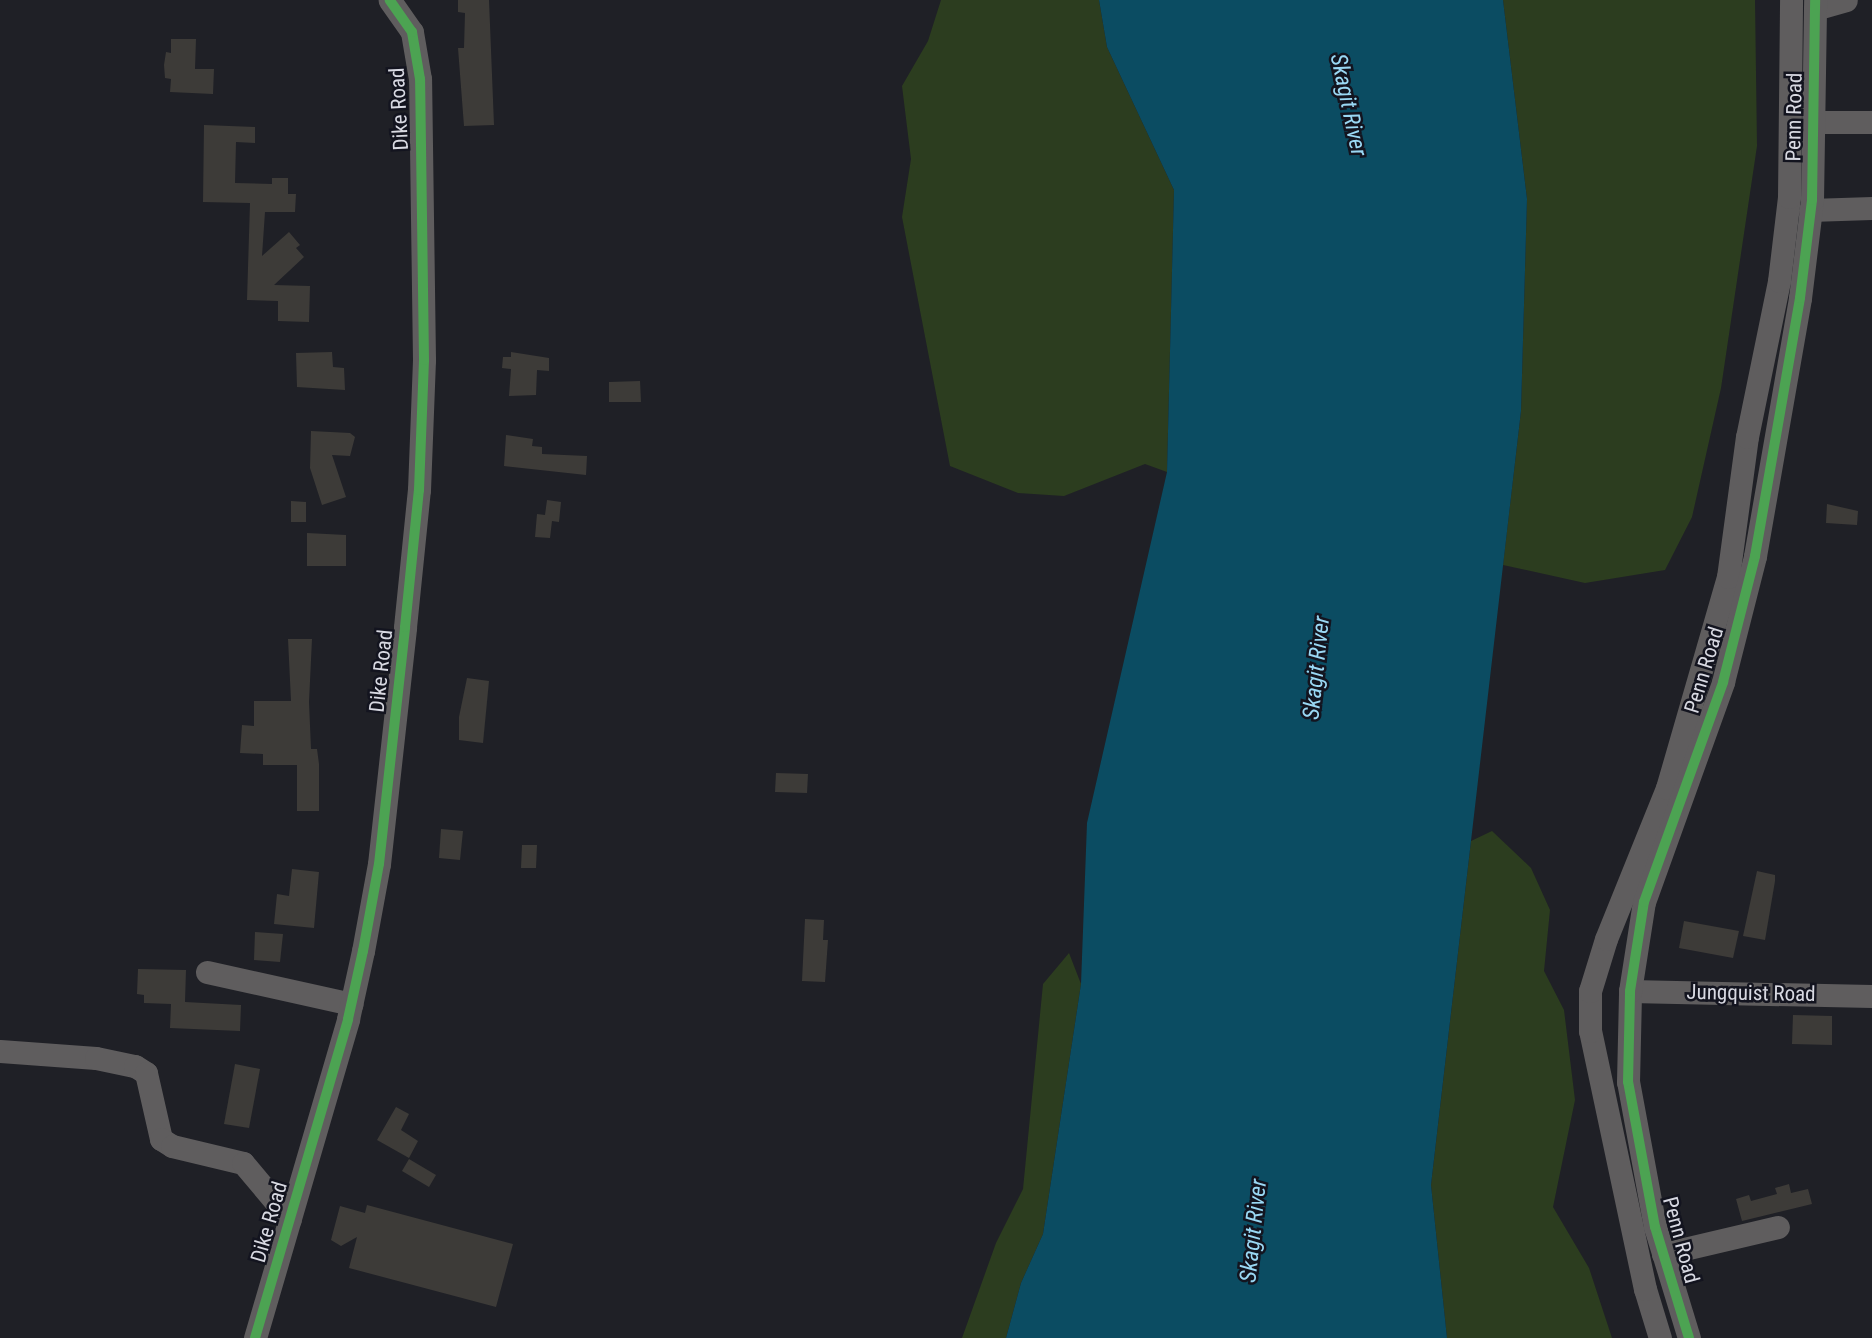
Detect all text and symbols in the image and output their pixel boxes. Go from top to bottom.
water label: Skagit River [1324,51,1372,159]
street label: Dike Road [384,67,414,151]
street label: Penn Road [1781,72,1807,162]
water label: Skagit River [1298,615,1336,721]
street label: Penn Road [1679,624,1729,716]
street label: Dike Road [364,628,398,714]
street label: Jungquist Road [1686,979,1816,1007]
water label: Skagit River [1235,1178,1273,1284]
street label: Dike Road [245,1179,293,1265]
street label: Penn Road [1657,1194,1705,1286]

